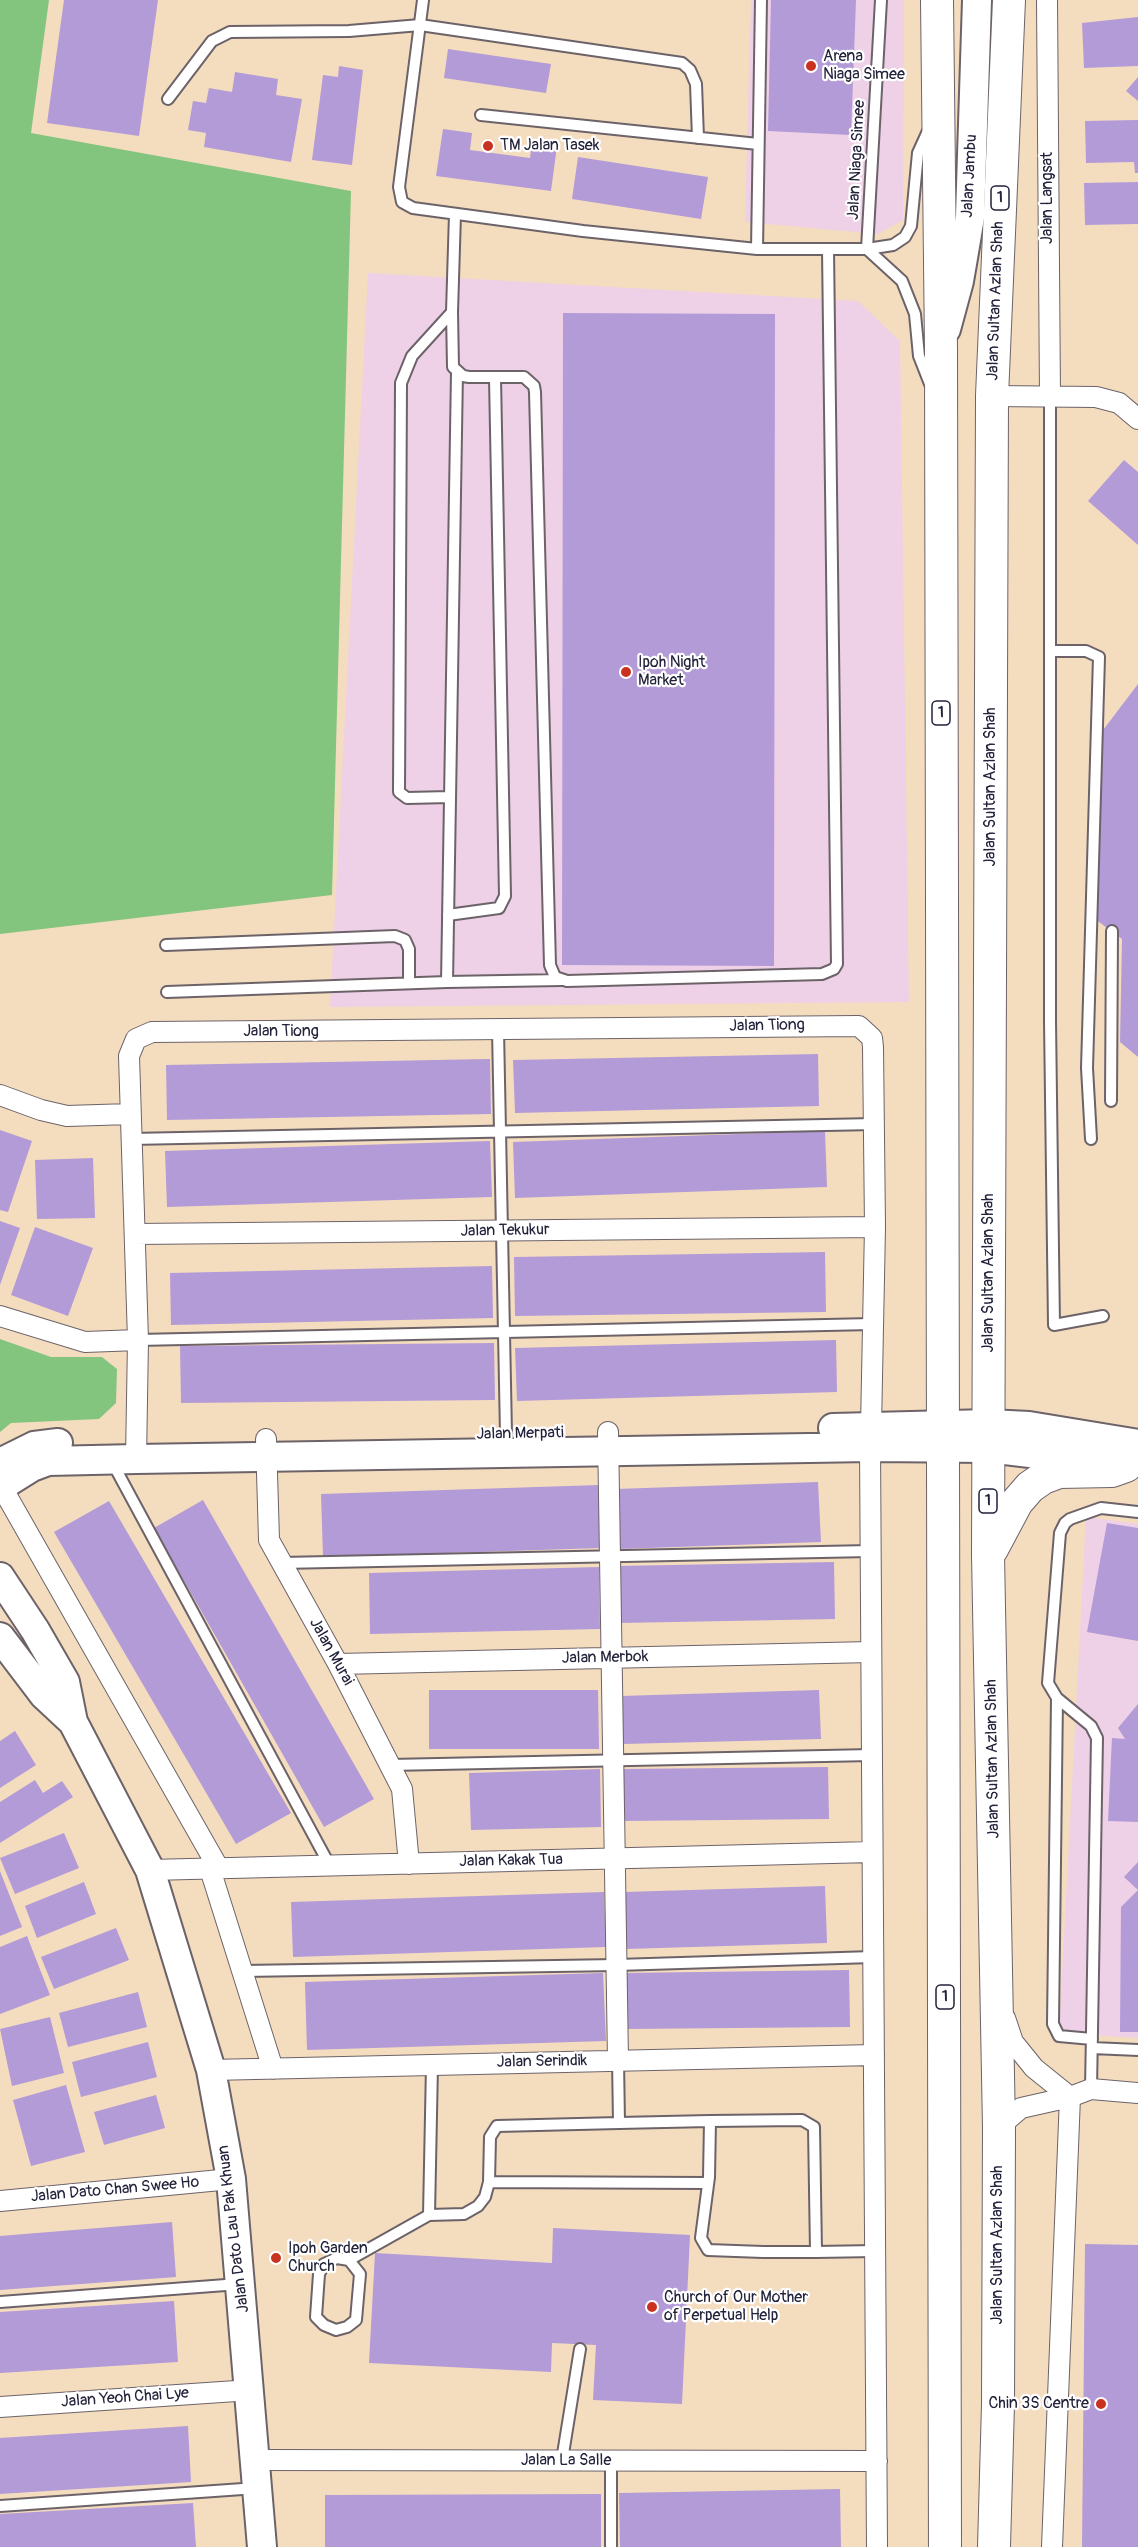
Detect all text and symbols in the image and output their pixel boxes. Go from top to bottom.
place label: Arena Niaga Simee [823,47,905,85]
marker: Arena Niaga Simee [804,59,818,73]
street label: Jalan Niaga Simee [844,99,870,221]
street label: Jalan Jambu [958,134,982,218]
place label: TM Jalan Tasek [500,136,599,156]
marker: TM Jalan Tasek [481,139,495,153]
street label: Jalan Langsat [1038,152,1058,244]
road number: 1 [991,186,1009,210]
street label: Jalan Sultan Azlan Shah [984,221,1008,381]
place label: Ipoh Night Market [638,653,705,691]
marker: Ipoh Night Market [619,665,633,679]
road number: 1 [932,701,950,725]
street label: Jalan Sultan Azlan Shah [981,707,1001,867]
street label: Jalan Tiong [729,1016,805,1036]
street label: Jalan Tiong [243,1022,319,1042]
street label: Jalan Sultan Azlan Shah [979,1193,999,1353]
street label: Jalan Tekukur [460,1221,550,1241]
street label: Jalan Merpati [476,1424,564,1444]
road number: 1 [979,1489,997,1513]
street label: Jalan Murai [305,1615,357,1689]
street label: Jalan Merbok [562,1648,648,1668]
street label: Jalan Sultan Azlan Shah [982,1679,1004,1839]
street label: Jalan Kakak Tua [459,1850,563,1872]
road number: 1 [936,1985,954,2009]
street label: Jalan Serindik [497,2052,587,2072]
street label: Jalan Dato Lau Pak Khuan [214,2144,254,2314]
street label: Jalan Sultan Azlan Shah [988,2165,1008,2325]
street label: Jalan Dato Chan Swee Ho [30,2173,200,2207]
place label: Ipoh Garden Church [288,2239,368,2277]
marker: Ipoh Garden Church [269,2251,283,2265]
place label: Church of Our Mother of Perpetual Help [664,2288,808,2326]
marker: Church of Our Mother of Perpetual Help [645,2300,659,2314]
street label: Jalan Yeoh Chai Lye [60,2384,190,2412]
place label: Chin 3S Centre [988,2394,1089,2414]
marker: Chin 3S Centre [1094,2397,1108,2411]
street label: Jalan La Salle [521,2451,611,2471]

